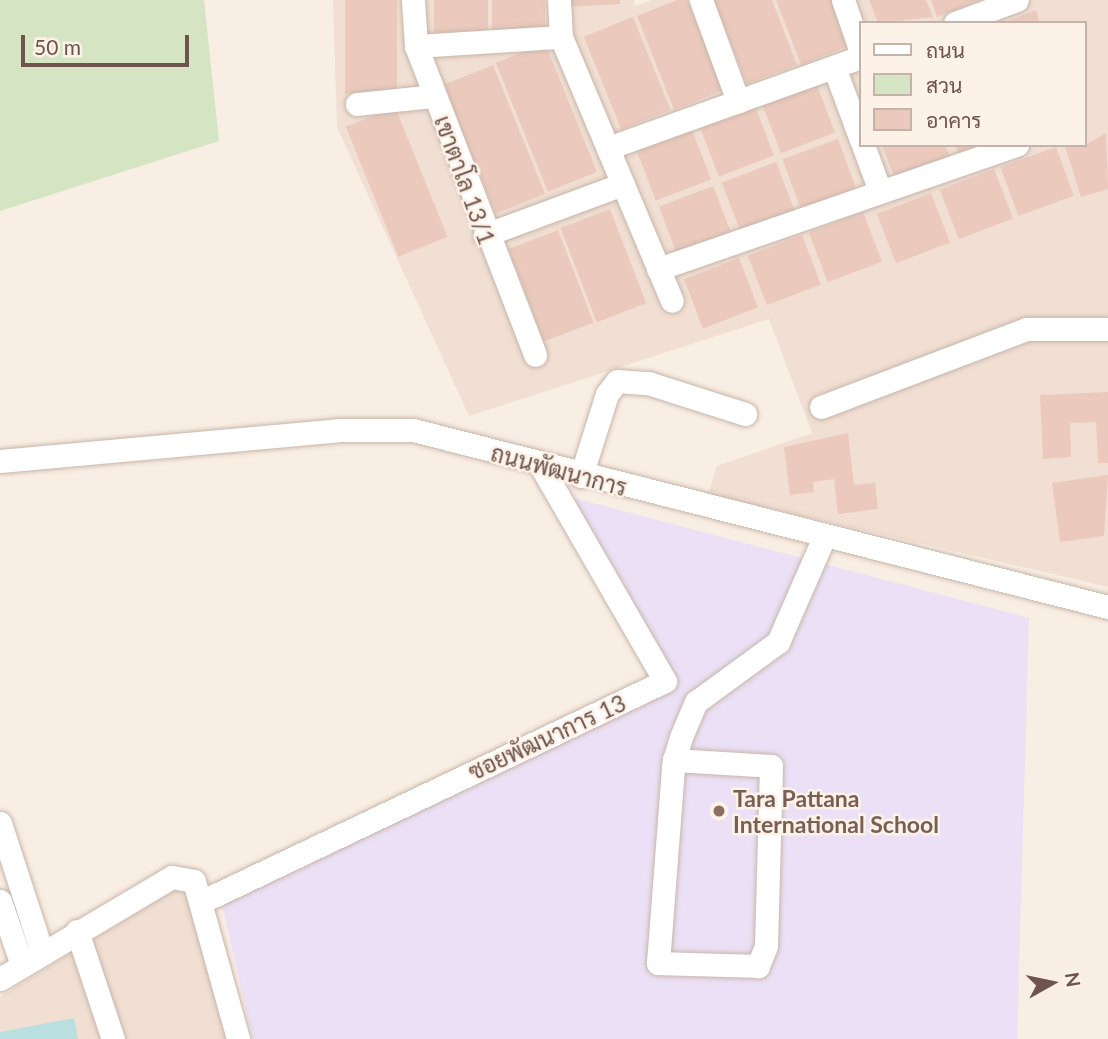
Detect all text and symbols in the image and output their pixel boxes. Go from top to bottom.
scale bar [24,21,192,65]
legend [860,21,1087,147]
text: 50 m [34,34,81,59]
text: ถนน [926,37,965,62]
text: สวน [926,72,962,97]
text: อาคาร [926,107,982,132]
street label: เขาตาโล 13/1 [429,112,501,248]
street label: ถนนพัฒนาการ [488,439,630,501]
street label: ซอยพัฒนาการ 13 [464,688,630,786]
place label: Tara Pattana International School [733,784,939,838]
marker: Tara Pattana International School [711,803,727,819]
north arrow [1017,948,1087,1018]
text: N [1061,971,1086,989]

